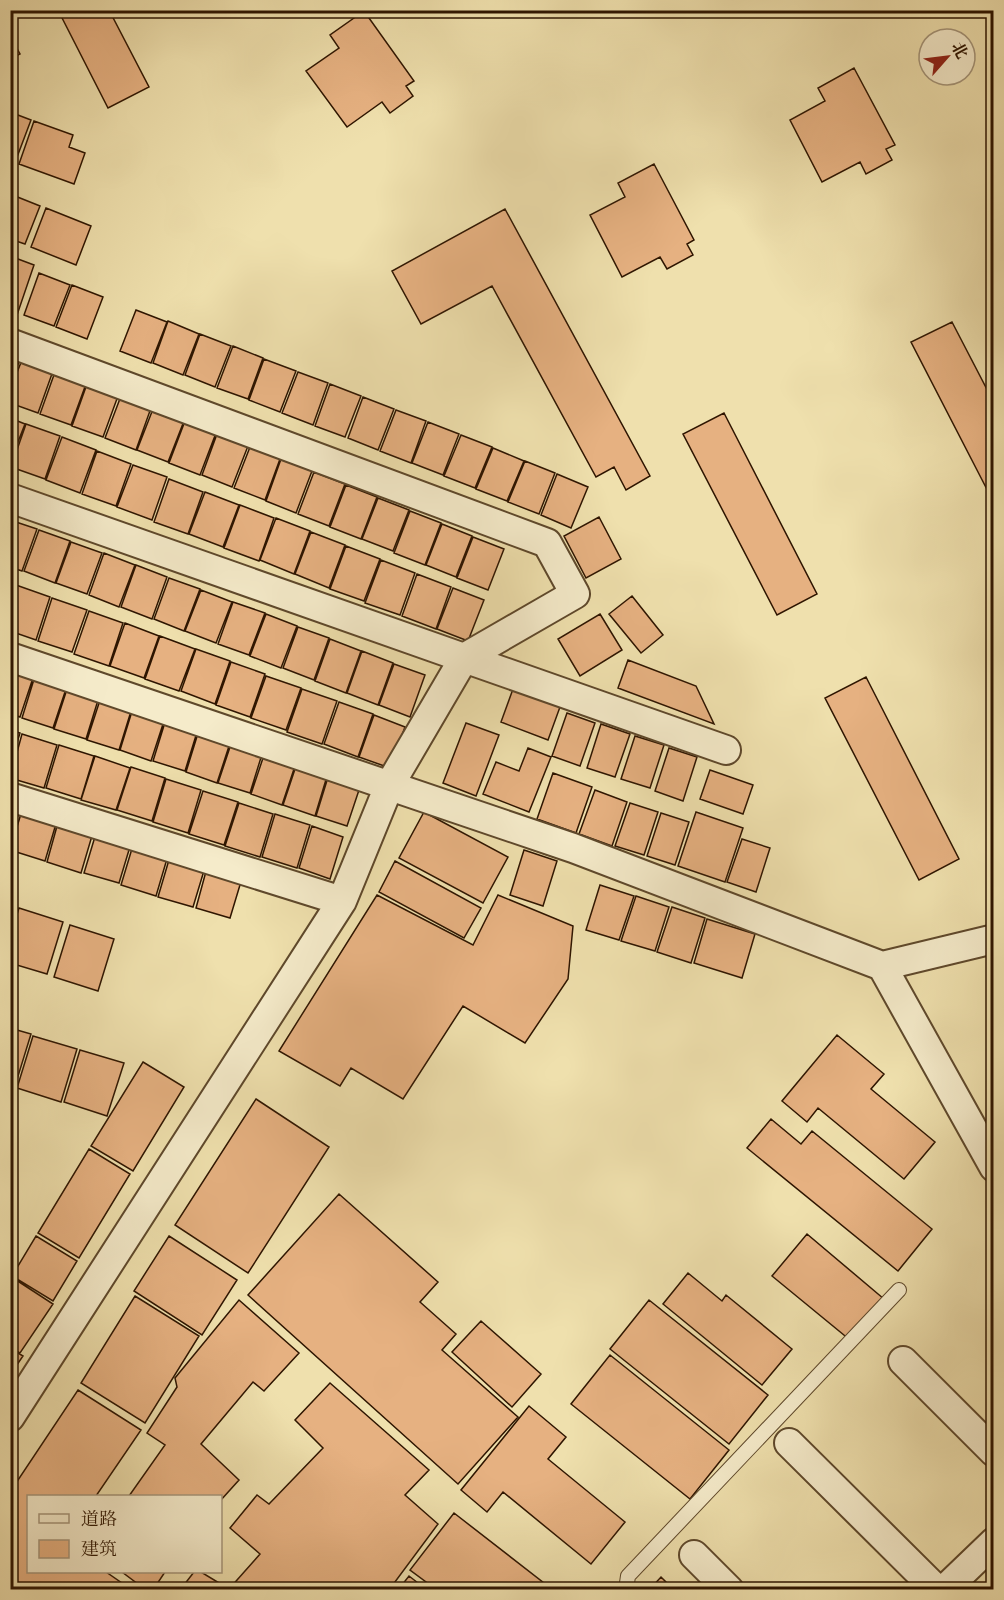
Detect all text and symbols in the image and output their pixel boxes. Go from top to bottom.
north arrow [917,27,977,87]
text: 北 [947,39,972,62]
legend [27,1495,222,1573]
text: 道路 [81,1508,117,1531]
text: 建筑 [81,1538,117,1561]

